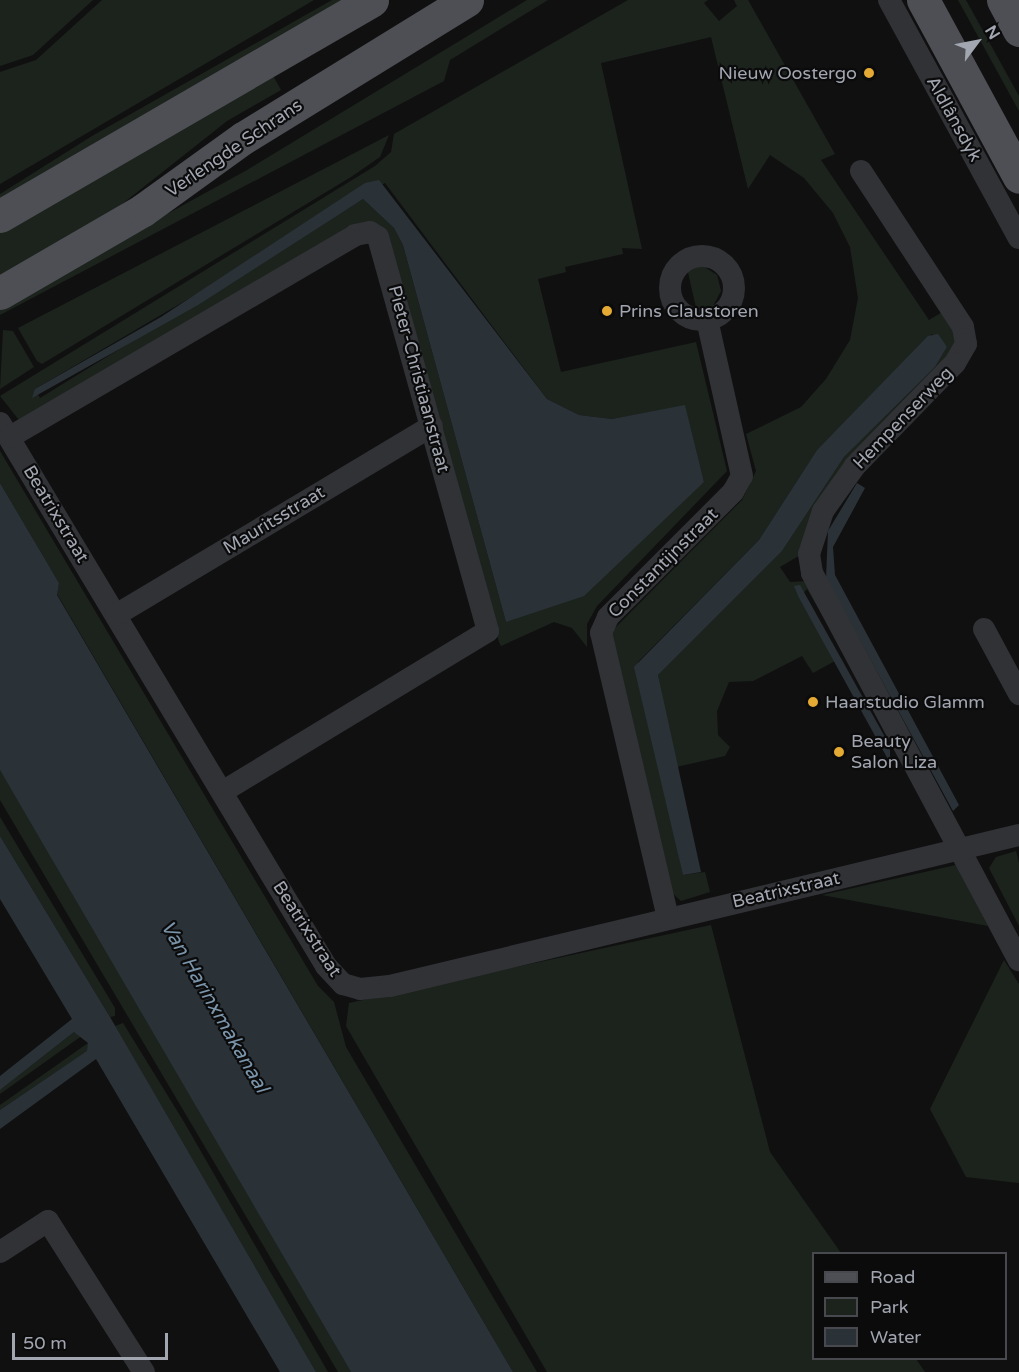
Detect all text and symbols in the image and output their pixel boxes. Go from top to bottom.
north arrow [947,12,1007,72]
text: N [980,22,1004,43]
place label: Nieuw Oostergo [719,62,857,84]
marker: Nieuw Oostergo [862,66,876,80]
street label: Aldlânsdyk [922,73,986,165]
street label: Verlengde Schrans [162,94,306,202]
street label: Pieter-Christiaanstraat [384,283,454,475]
place label: Prins Claustoren [619,300,759,322]
marker: Prins Claustoren [600,304,614,318]
street label: Hempenserweg [849,362,957,474]
street label: Beatrixstraat [18,461,94,567]
street label: Mauritsstraat [219,481,329,559]
street label: Constantijnstraat [604,504,722,622]
place label: Haarstudio Glamm [825,691,985,713]
marker: Haarstudio Glamm [806,695,820,709]
place label: Beauty Salon Liza [851,731,937,774]
marker: Beauty Salon Liza [832,745,846,759]
street label: Beatrixstraat [730,867,842,913]
street label: Beatrixstraat [268,877,346,981]
water label: Van Harinxmakanaal [155,917,273,1097]
legend [812,1252,1007,1360]
text: Road [870,1266,915,1288]
text: Park [870,1296,908,1318]
scale bar [15,1321,171,1359]
text: Water [870,1326,921,1348]
text: 50 m [23,1332,67,1354]

